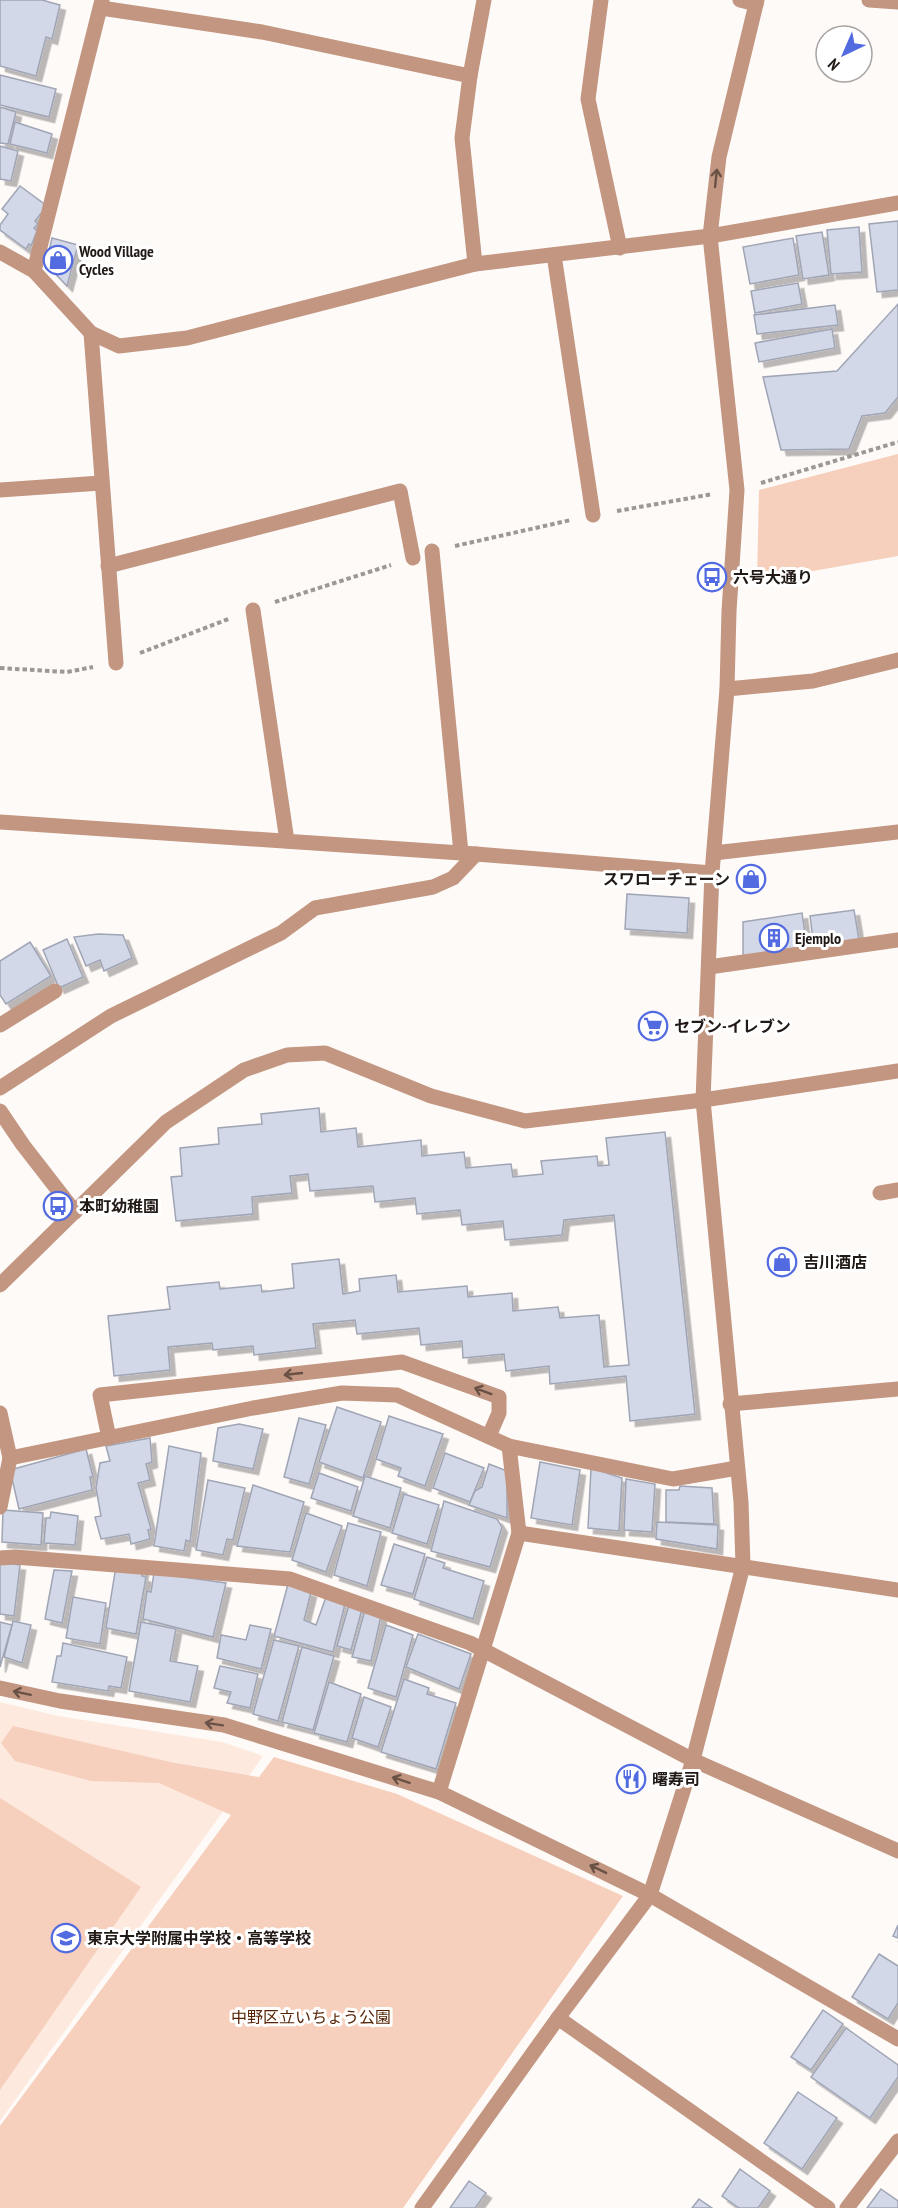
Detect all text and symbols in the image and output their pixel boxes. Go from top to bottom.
north arrow [814,24,874,84]
text: N [824,55,844,75]
one-way arrow [711,168,722,188]
place label: Wood Village Cycles [78,241,154,279]
shop icon: Wood Village Cycles [42,244,74,276]
bus stop icon: 六号大通り [696,561,728,593]
place label: 六号大通り [733,567,813,587]
shop icon: スワローチェーン [735,863,767,895]
place label: スワローチェーン [603,869,730,889]
building icon: Ejemplo [758,922,790,954]
place label: Ejemplo [795,928,841,948]
supermarket icon: セブン-イレブン [637,1010,669,1042]
place label: セブン-イレブン [674,1016,791,1036]
bus stop icon: 本町幼稚園 [42,1190,74,1222]
place label: 本町幼稚園 [79,1196,159,1216]
shop icon: 吉川酒店 [766,1246,798,1278]
place label: 吉川酒店 [803,1252,867,1272]
one-way arrow [284,1369,304,1380]
one-way arrow [474,1385,493,1396]
one-way arrow [13,1687,32,1698]
one-way arrow [205,1719,225,1730]
restaurant icon: 曙寿司 [615,1763,647,1795]
place label: 曙寿司 [652,1769,700,1789]
one-way arrow [392,1774,411,1785]
one-way arrow [589,1863,607,1875]
school or university icon: 東京大学附属中学校・高等学校 [50,1922,82,1954]
place label: 東京大学附属中学校・高等学校 [87,1928,311,1948]
park label: 中野区立いちょう公園 [231,2007,391,2027]

